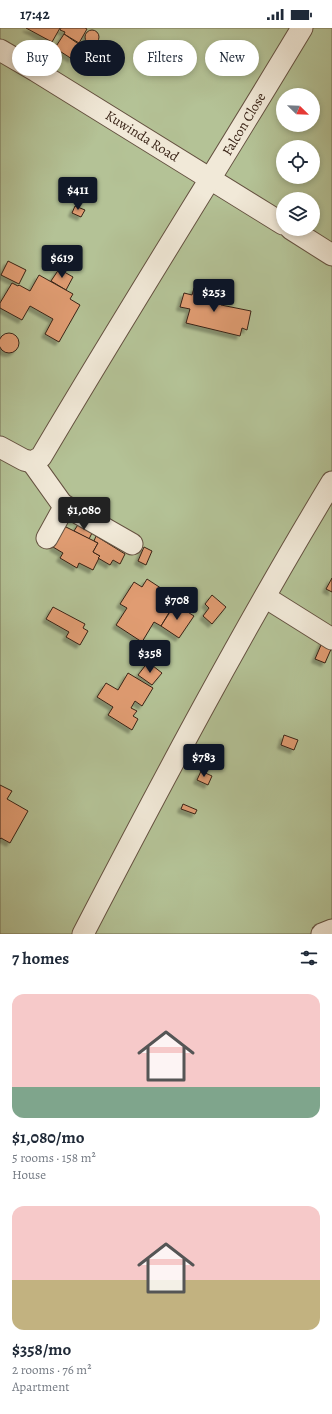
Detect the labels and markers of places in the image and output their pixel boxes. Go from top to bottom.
pin: $411 [54,177,102,211]
pin: $619 [38,245,86,279]
pin: $253 [190,279,238,313]
pin: $1,080 [51,497,117,531]
pin: $708 [153,587,201,621]
pin: $358 [126,640,174,674]
pin: $783 [180,744,228,778]

